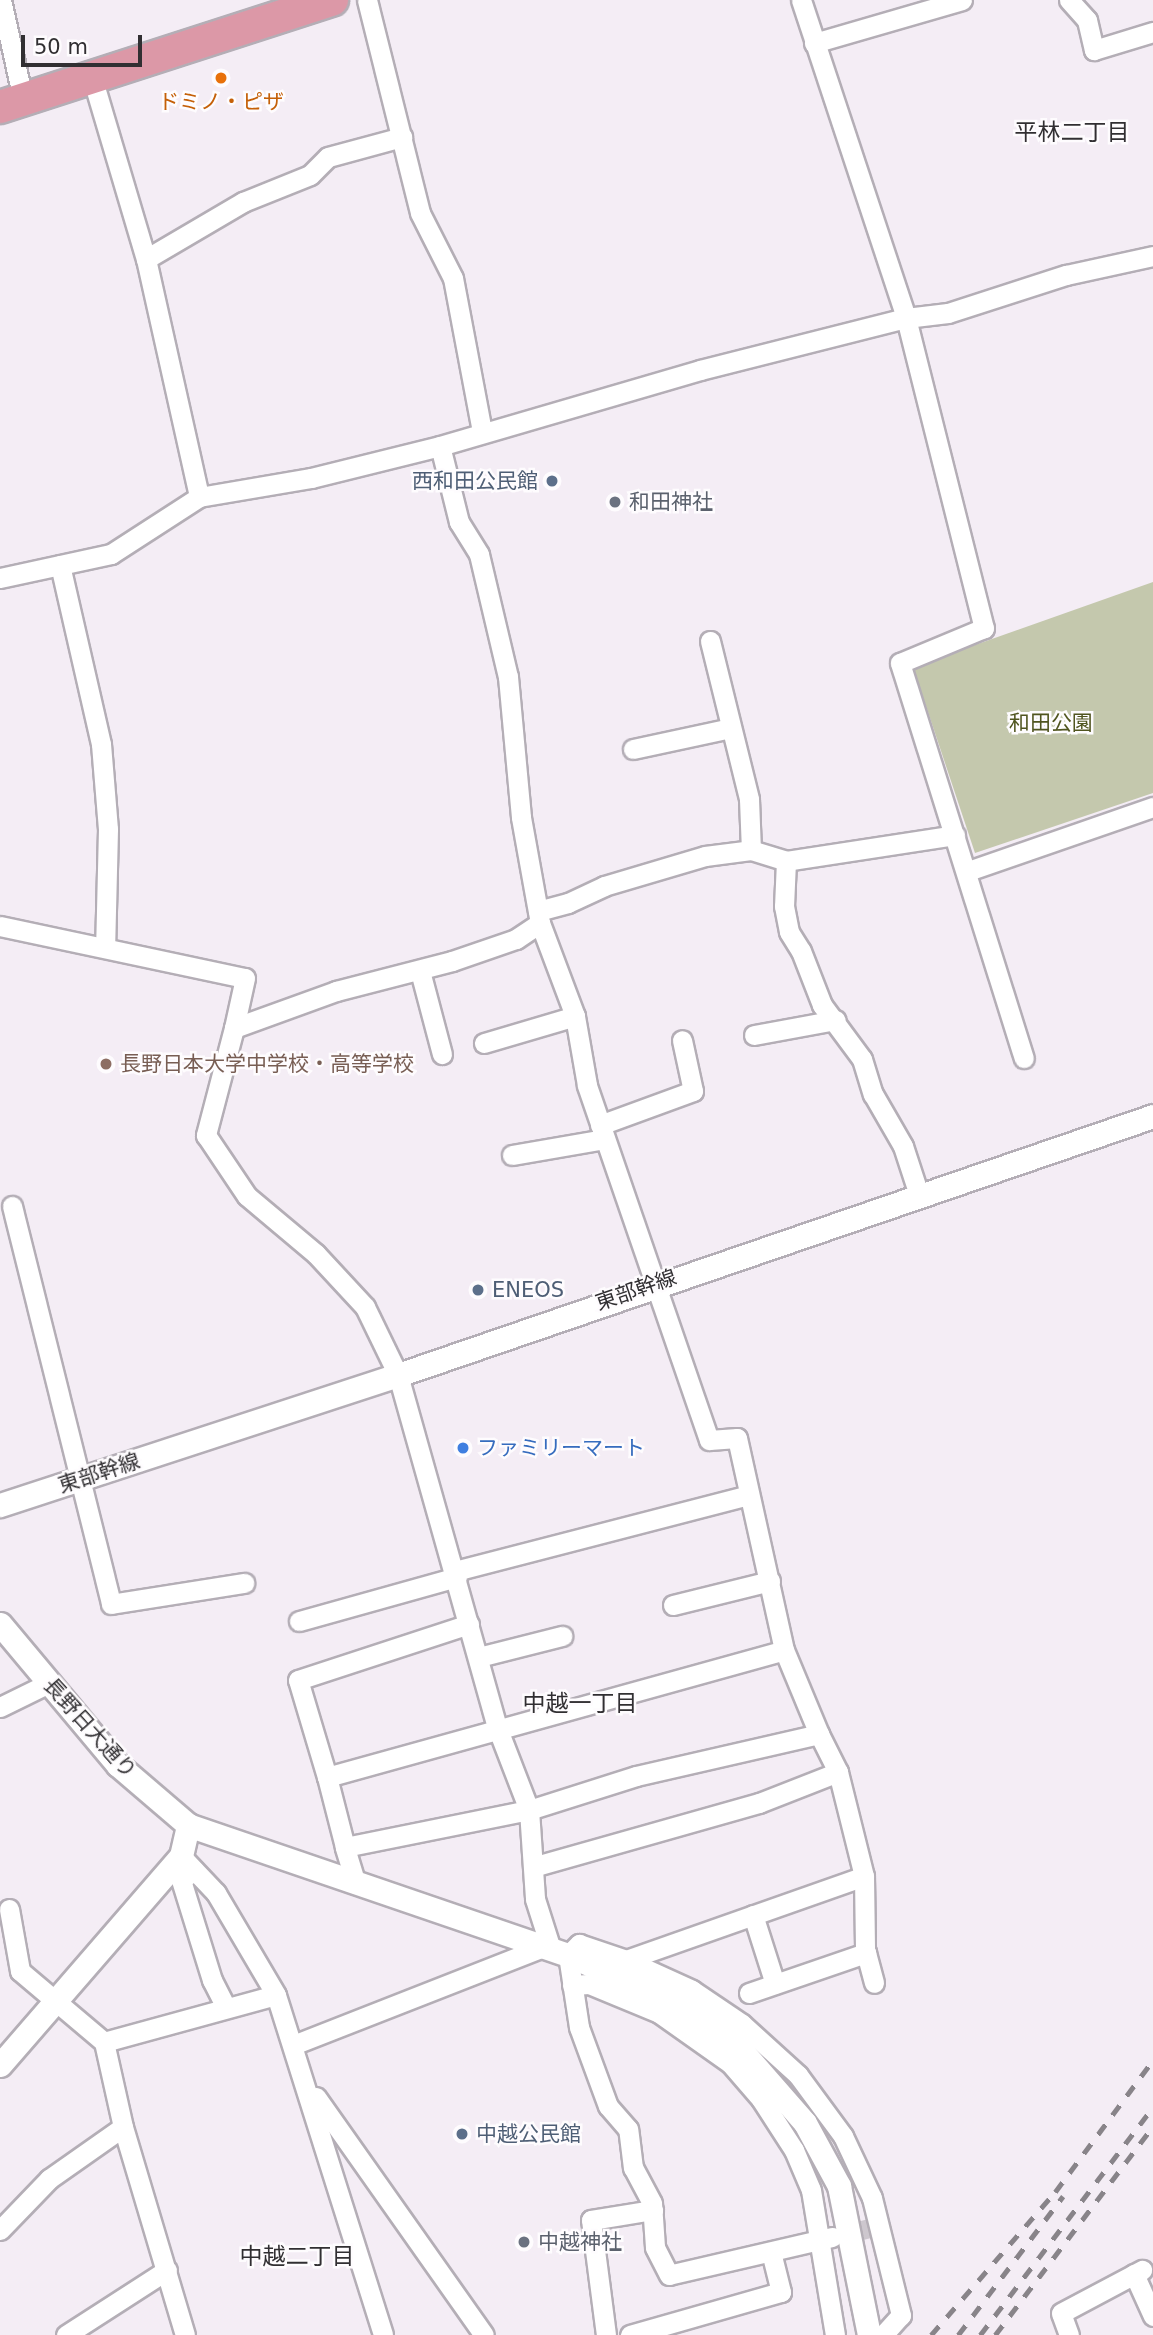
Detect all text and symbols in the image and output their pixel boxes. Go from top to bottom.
scale bar [24,21,145,65]
text: 50 m [34,35,88,59]
marker: ドミノ・ピザ [213,70,229,86]
place label: ドミノ・ピザ [158,89,284,115]
district label: 平林二丁目 [1015,118,1129,146]
place label: 西和田公民館 [412,468,538,494]
marker: 西和田公民館 [544,473,560,489]
place label: 和田神社 [629,489,713,515]
marker: 和田神社 [607,494,623,510]
park label: 和田公園 [1009,710,1093,736]
place label: 長野日本大学中学校・高等学校 [120,1051,414,1077]
marker: 長野日本大学中学校・高等学校 [98,1056,114,1072]
street label: 東部幹線 [592,1264,680,1316]
place label: ENEOS [492,1277,564,1303]
marker: ENEOS [470,1282,486,1298]
place label: ファミリーマート [477,1435,645,1461]
marker: ファミリーマート [455,1440,471,1456]
street label: 東部幹線 [55,1448,143,1498]
street label: 長野日大通り [38,1673,142,1783]
district label: 中越一丁目 [523,1689,637,1717]
place label: 中越公民館 [476,2121,581,2147]
marker: 中越公民館 [454,2126,470,2142]
place label: 中越神社 [538,2229,622,2255]
marker: 中越神社 [516,2234,532,2250]
district label: 中越二丁目 [240,2242,354,2270]

